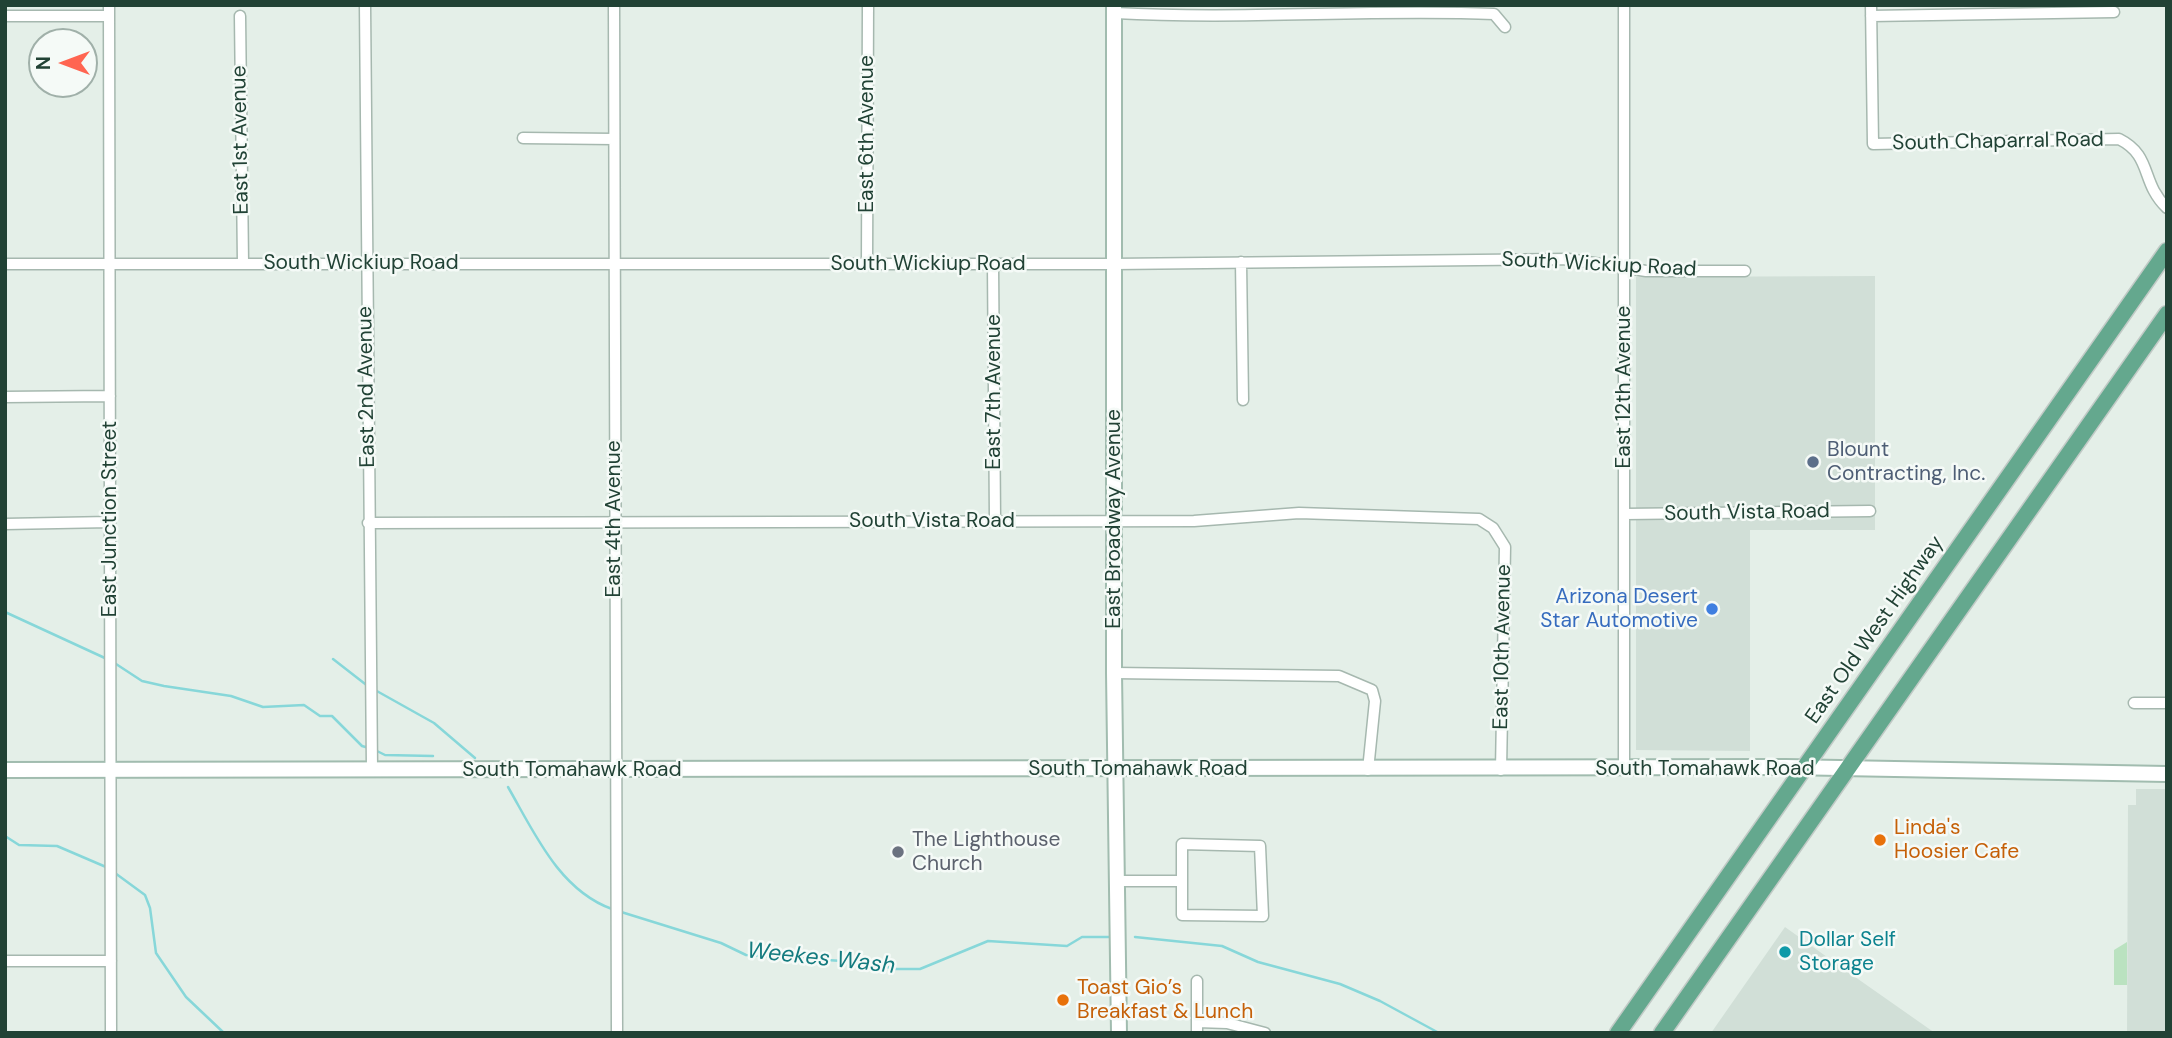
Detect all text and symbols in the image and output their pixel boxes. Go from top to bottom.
north arrow [28,28,98,98]
street label: East 6th Avenue [854,55,880,213]
text: N [31,56,56,70]
street label: East 1st Avenue [227,65,255,215]
street label: South Chaparral Road [1892,128,2104,156]
street label: South Wickiup Road [1501,247,1697,283]
street label: South Wickiup Road [263,250,459,276]
street label: South Wickiup Road [830,251,1026,277]
street label: East 12th Avenue [1611,305,1637,469]
street label: East 2nd Avenue [353,306,381,468]
street label: East 7th Avenue [981,314,1007,470]
street label: East Broadway Avenue [1101,409,1127,629]
street label: East Junction Street [97,421,123,617]
place label: Blount Contracting, Inc. [1827,437,1985,487]
street label: East 4th Avenue [601,440,627,598]
marker: Blount Contracting, Inc. [1805,454,1821,470]
street label: South Vista Road [1664,499,1830,527]
street label: South Vista Road [849,508,1015,534]
street label: East Old West Highway [1801,531,1949,729]
street label: East 10th Avenue [1489,564,1517,730]
place label: Arizona Desert Star Automotive [1540,584,1698,634]
marker: Arizona Desert Star Automotive [1704,601,1720,617]
street label: South Tomahawk Road [1028,756,1248,782]
street label: South Tomahawk Road [1595,756,1815,782]
street label: South Tomahawk Road [462,757,682,783]
place label: Linda's Hoosier Cafe [1894,815,2019,865]
place label: The Lighthouse Church [912,827,1061,877]
marker: Linda's Hoosier Cafe [1872,832,1888,848]
marker: The Lighthouse Church [890,844,906,860]
place label: Dollar Self Storage [1799,927,1896,977]
water label: Weekes Wash [746,937,896,981]
marker: Dollar Self Storage [1777,944,1793,960]
place label: Toast Gio’s Breakfast & Lunch [1077,975,1253,1025]
marker: Toast Gio’s Breakfast & Lunch [1055,992,1071,1008]

